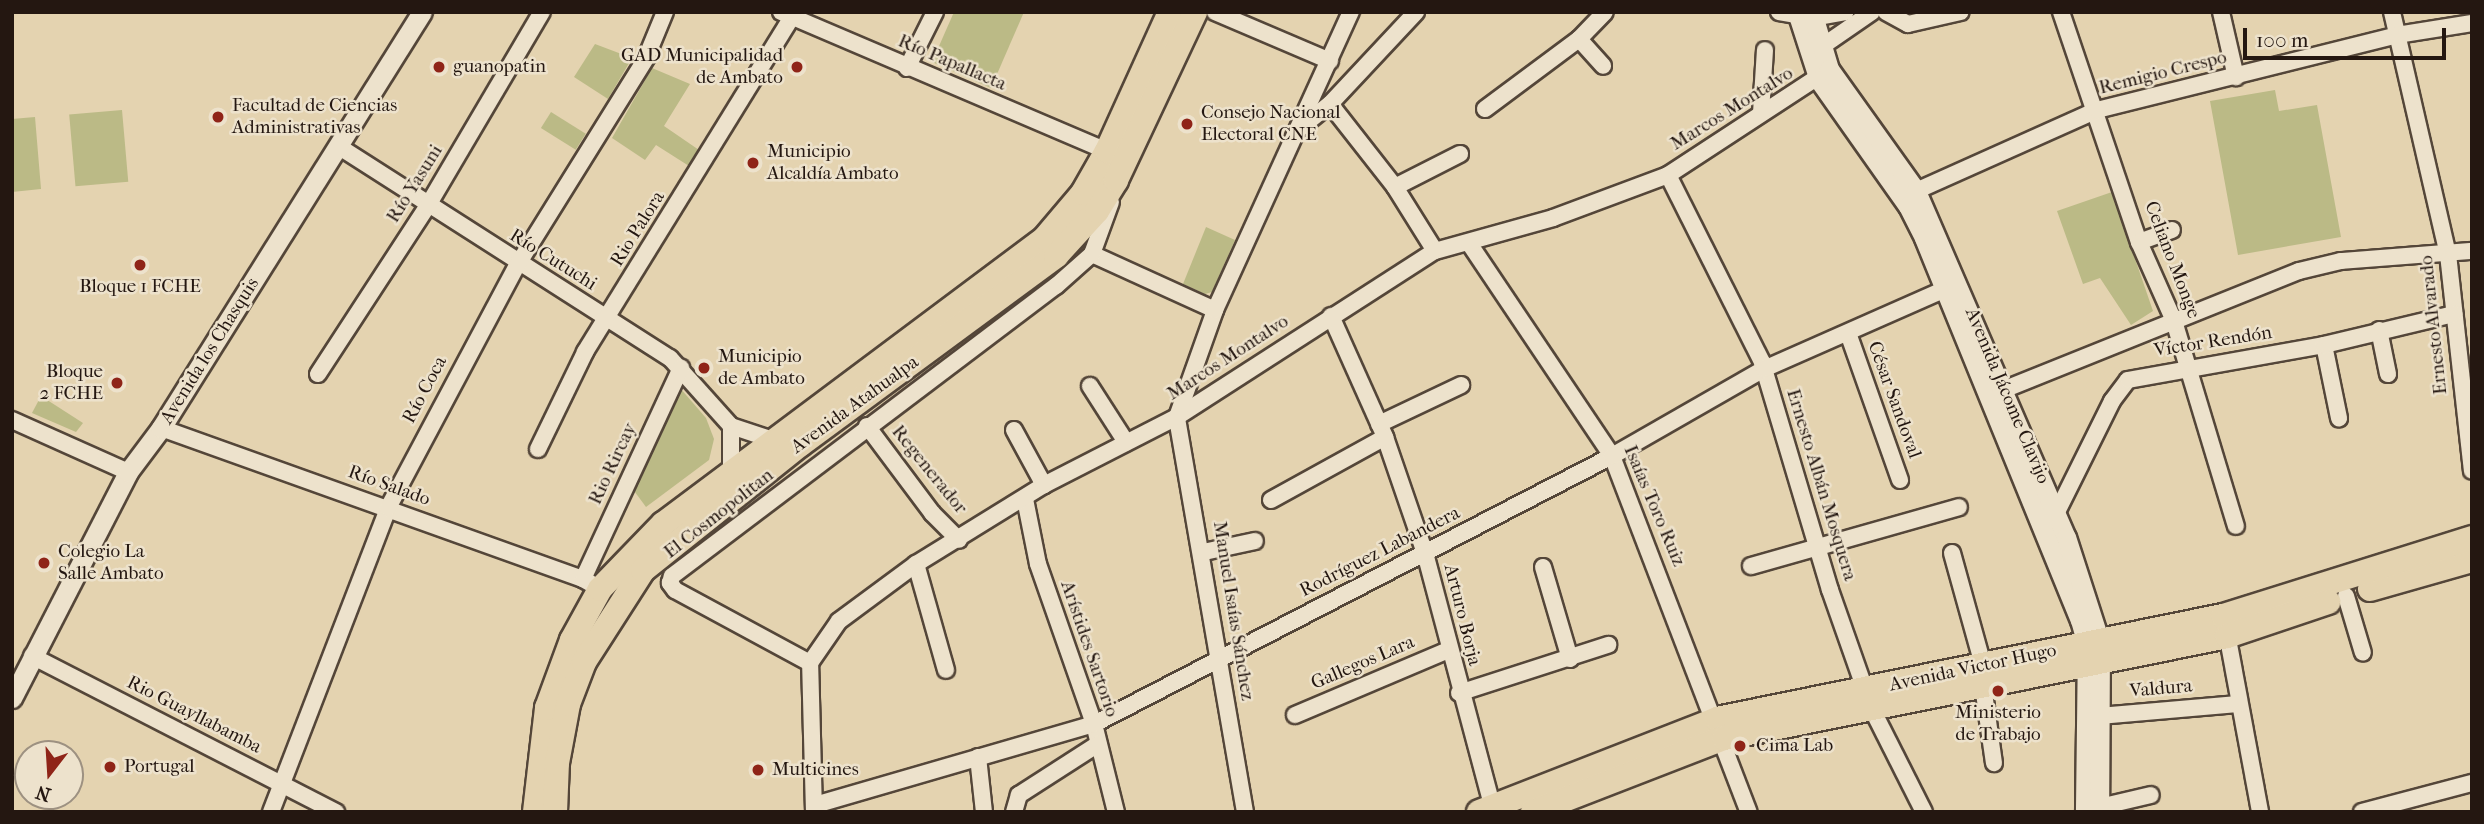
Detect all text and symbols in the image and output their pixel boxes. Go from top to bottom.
scale bar [2246,14,2449,58]
text: 100 m [2256,28,2309,52]
street label: Río Papallacta [894,30,1010,96]
place label: GAD Municipalidad de Ambato [621,45,783,89]
street label: Remigio Crespo [2097,46,2229,100]
place label: guanopatin [453,56,546,78]
marker: guanopatin [431,59,447,75]
marker: GAD Municipalidad de Ambato [789,59,805,75]
street label: Marcos Montalvo [1667,62,1797,156]
place label: Facultad de Ciencias Administrativas [232,95,397,139]
place label: Consejo Nacional Electoral CNE [1201,102,1340,146]
marker: Facultad de Ciencias Administrativas [210,109,226,125]
marker: Consejo Nacional Electoral CNE [1179,116,1195,132]
street label: Río Yasuni [382,141,448,227]
place label: Municipio Alcaldía Ambato [767,141,899,185]
marker: Municipio Alcaldía Ambato [745,155,761,171]
street label: Rio Palora [606,187,670,271]
street label: Celiano Monge [2139,198,2205,322]
street label: Río Cutuchi [505,224,601,296]
street label: Ernesto Alvarado [2415,254,2453,396]
marker: Bloque 1 FCHE [132,257,148,273]
street label: Avenida los Chasquis [156,274,264,428]
place label: Bloque 1 FCHE [79,276,201,298]
street label: Avenida Jácome Clavijo [1960,305,2054,487]
street label: Marcos Montalvo [1163,310,1293,406]
street label: Víctor Rendón [2152,321,2274,363]
street label: César Sandoval [1862,338,1926,462]
place label: Municipio de Ambato [718,346,805,390]
street label: Avenida Atahualpa [787,351,923,459]
street label: Río Coca [398,353,452,427]
marker: Municipio de Ambato [696,360,712,376]
place label: Bloque 2 FCHE [40,361,103,405]
marker: Bloque 2 FCHE [109,375,125,391]
street label: Ernesto Albán Mosquera [1781,386,1861,584]
street label: Rio Rircay [584,420,642,508]
street label: Regenerador [886,421,972,519]
street label: Isaías Toro Ruiz [1618,442,1690,570]
street label: Río Salado [345,461,433,511]
street label: El Cosmopolitan [660,464,778,564]
street label: Rodríguez Labandera [1296,502,1464,602]
street label: Manuel Isaías Sánchez [1208,520,1258,702]
place label: Colegio La Salle Ambato [58,541,164,585]
marker: Colegio La Salle Ambato [36,555,52,571]
street label: Arturo Borja [1438,562,1486,668]
street label: Arístides Sartorio [1055,578,1123,720]
street label: Gallegos Lara [1308,631,1418,695]
street label: Avenida Victor Hugo [1887,639,2059,697]
street label: Rio Guayllabamba [123,671,265,759]
street label: Valdura [2129,675,2193,703]
marker: Ministerio de Trabajo [1990,683,2006,699]
place label: Ministerio de Trabajo [1955,702,2041,746]
place label: Cima Lab [1756,735,1833,757]
marker: Cima Lab [1730,736,1750,756]
north arrow [14,740,84,810]
place label: Portugal [124,756,194,778]
marker: Portugal [102,759,118,775]
place label: Multicines [772,759,859,781]
marker: Multicines [750,762,766,778]
text: N [33,781,54,806]

